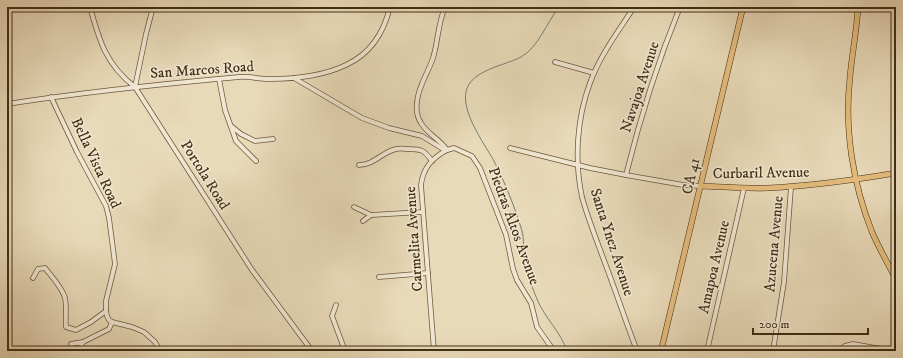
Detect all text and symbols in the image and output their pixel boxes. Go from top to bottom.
street label: Navajoa Avenue [616,39,664,135]
street label: San Marcos Road [149,57,255,83]
street label: Bella Vista Road [67,115,126,212]
street label: Portola Road [176,137,234,214]
street label: CA 41 [678,156,704,196]
street label: Curbaril Avenue [713,163,809,183]
street label: Piedras Altos Avenue [484,164,544,288]
street label: Carmelita Avenue [401,186,427,292]
street label: Santa Ynez Avenue [586,186,638,298]
street label: Azucena Avenue [760,195,788,293]
street label: Amapoa Avenue [694,219,734,315]
scale bar [753,310,868,336]
text: 200 m [759,317,789,332]

